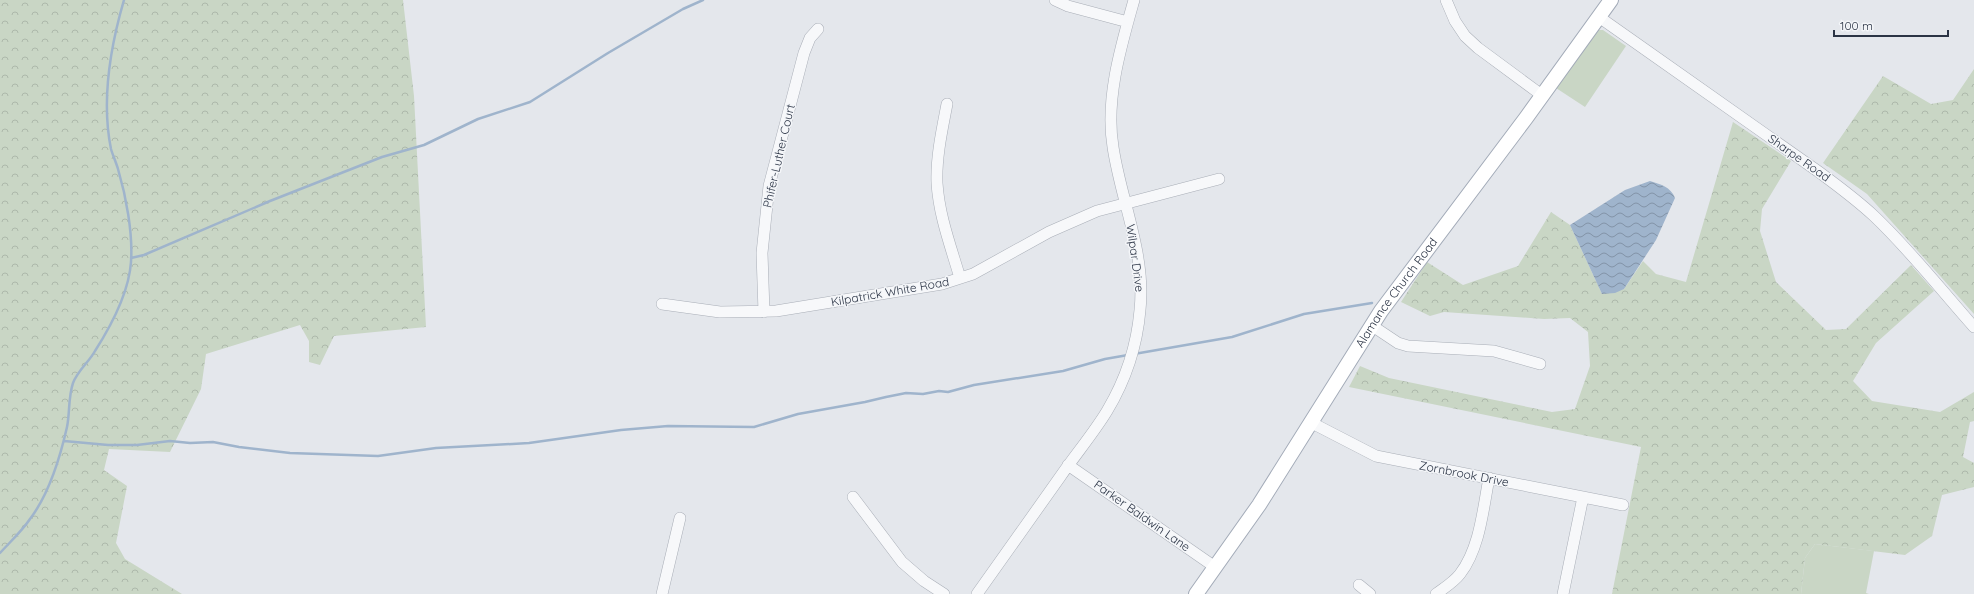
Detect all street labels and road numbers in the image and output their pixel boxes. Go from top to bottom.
street label: Phifer-Luther Court [759,103,798,209]
street label: Sharpe Road [1765,131,1833,185]
street label: Wilpar Drive [1123,223,1148,293]
street label: Alamance Church Road [1352,235,1440,350]
street label: Kilpatrick White Road [830,274,950,309]
street label: Zornbrook Drive [1418,457,1510,490]
street label: Parker Baldwin Lane [1091,477,1193,555]

